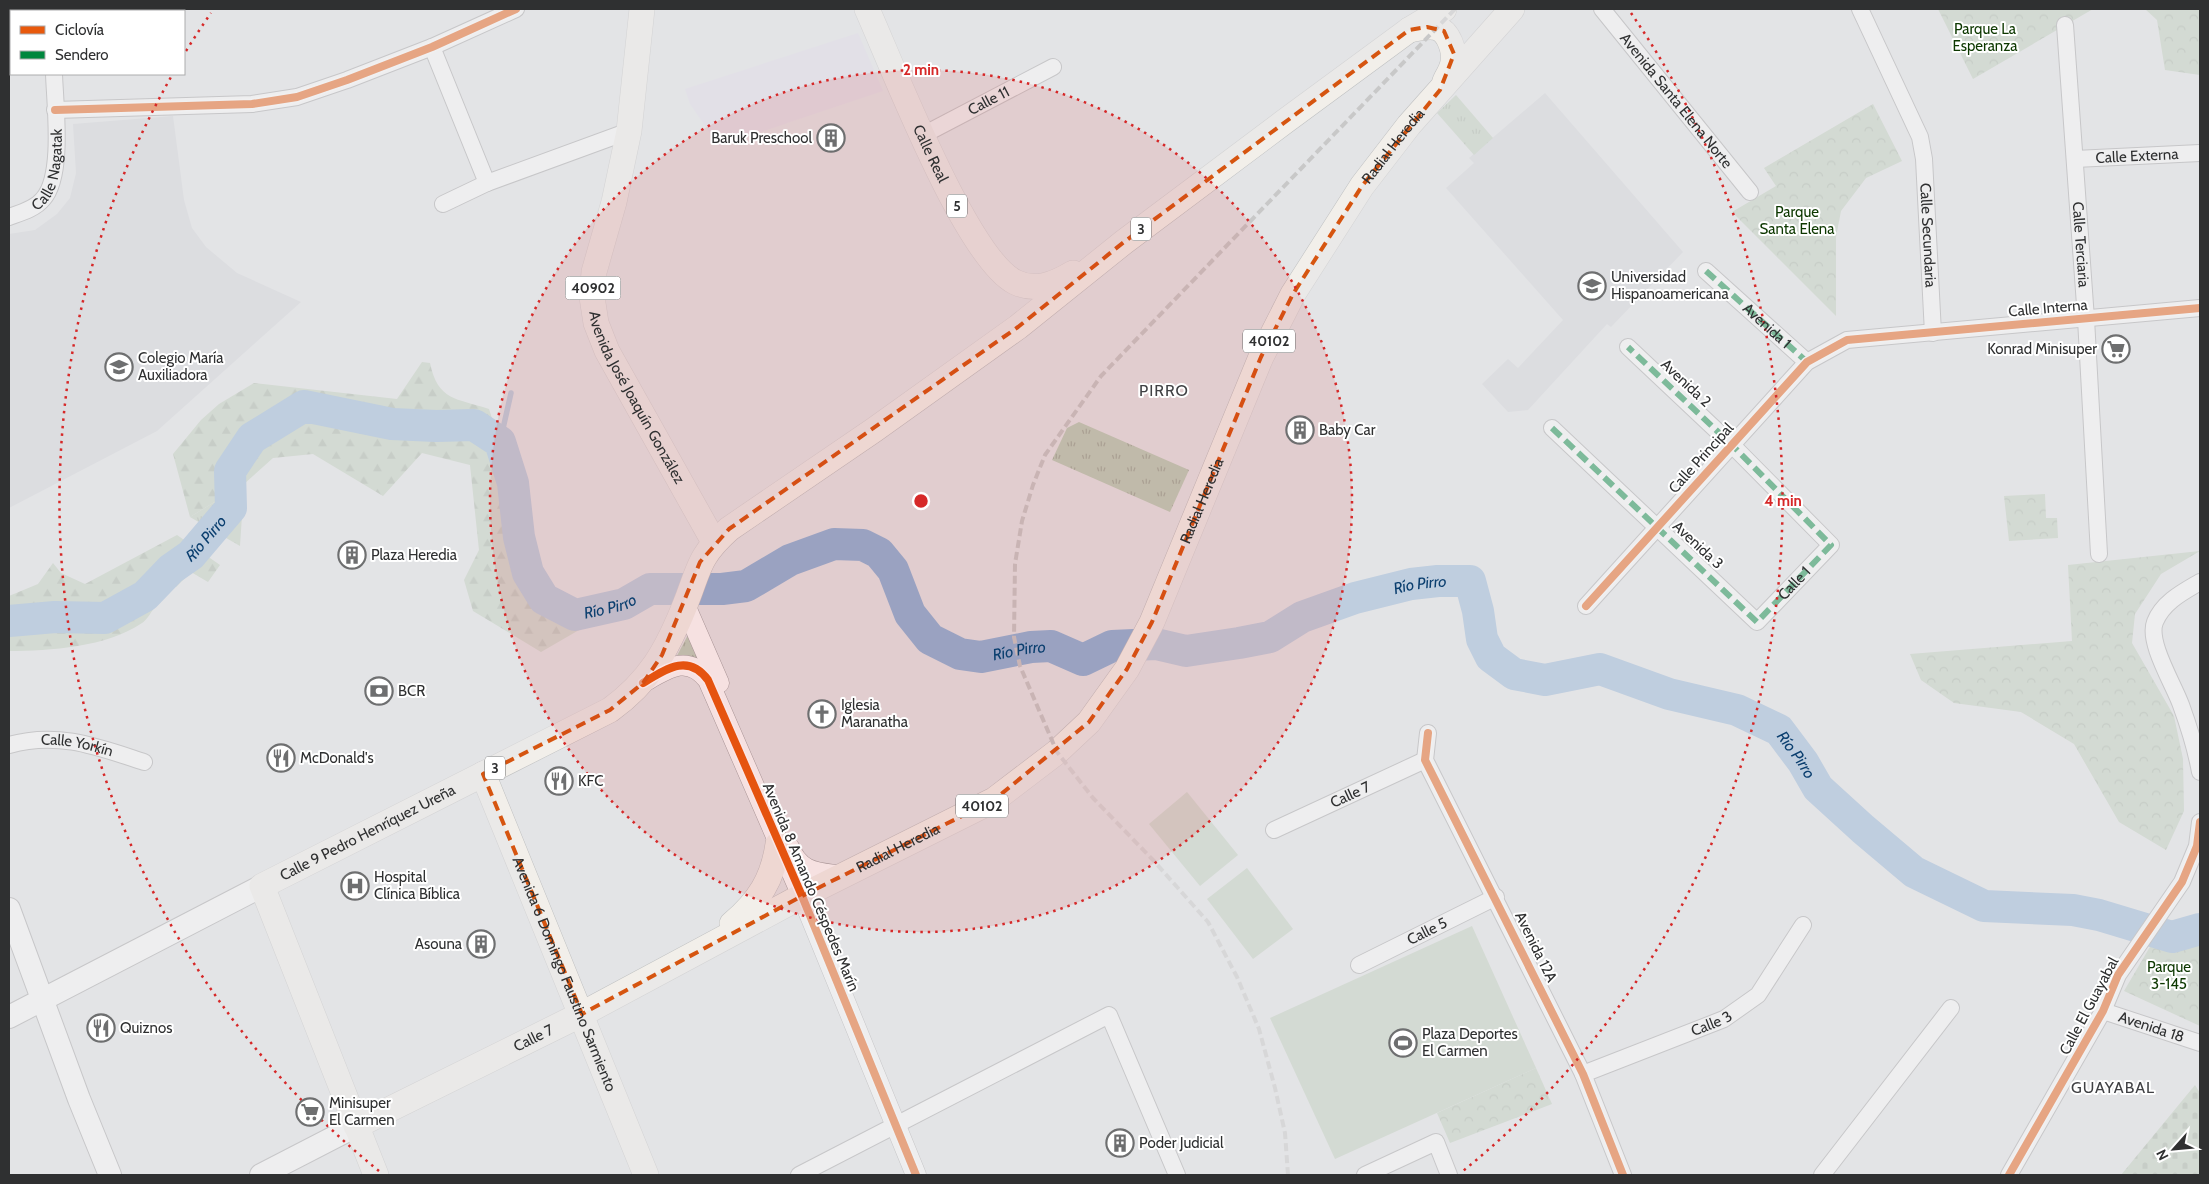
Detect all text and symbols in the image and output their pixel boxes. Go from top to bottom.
legend [10,10,185,75]
park label: Parque La Esperanza [1953,20,2018,55]
text: Ciclovía [55,21,105,39]
street label: Avenida Santa Elena Norte [1616,30,1736,172]
text: Sendero [55,46,109,64]
text: 2 min [903,61,939,79]
street label: Calle 11 [965,82,1012,119]
street label: Radial Heredia [1358,104,1429,187]
street label: Calle Real [909,122,952,186]
building icon: Baruk Preschool [816,123,846,153]
street label: Calle Nagatak [28,128,66,215]
place label: Baruk Preschool [711,129,812,147]
street label: Calle Externa [2095,145,2180,167]
street label: Calle Secundaria [1916,182,1940,289]
road number: 5 [947,195,967,218]
street label: Calle Terciaria [2069,201,2093,289]
park label: Parque Santa Elena [1760,203,1835,238]
road number: 3 [1131,218,1151,240]
place label: Universidad Hispanoamericana [1611,268,1729,303]
school or university icon: Universidad Hispanoamericana [1577,271,1607,301]
road number: 40902 [566,276,620,300]
street label: Calle Interna [2008,296,2089,320]
street label: Avenida 1 [1739,299,1795,352]
street label: Avenida José Joaquín González [585,310,689,487]
road number: 40102 [1243,330,1295,352]
supermarket icon: Konrad Minisuper [2101,334,2131,364]
place label: Konrad Minisuper [1987,340,2097,358]
place label: Colegio María Auxiliadora [138,349,224,384]
school or university icon: Colegio María Auxiliadora [104,352,134,382]
street label: Avenida 2 [1657,355,1715,411]
district label: PIRRO [1139,381,1189,400]
building icon: Baby Car [1285,415,1315,445]
street label: Calle Principal [1665,419,1738,497]
place label: Baby Car [1319,421,1376,439]
street label: Radial Heredia [1176,455,1228,546]
centre of rings [912,492,930,510]
text: 4 min [1764,492,1802,510]
water label: Río Pirro [182,512,230,566]
street label: Avenida 3 [1669,517,1727,573]
building icon: Plaza Heredia [337,540,367,570]
place label: Plaza Heredia [371,546,458,564]
street label: Calle 1 [1774,563,1814,604]
water label: Río Pirro [1391,572,1447,598]
water label: Río Pirro [582,590,640,623]
water label: Río Pirro [991,637,1046,664]
bank icon: BCR [364,676,394,706]
place label: BCR [398,682,425,700]
place label: Iglesia Maranatha [841,696,909,731]
church icon: Iglesia Maranatha [807,699,837,729]
water label: Río Pirro [1773,727,1819,782]
street label: Calle Yorkín [41,731,115,760]
restaurant icon: McDonald's [266,743,296,773]
place label: McDonald's [300,749,374,767]
road number: 3 [485,756,505,780]
restaurant icon: KFC [544,766,574,796]
place label: KFC [578,772,603,790]
street label: Calle 7 [1327,777,1373,812]
street label: Calle 9 Pedro Henríquez Ureña [277,780,459,884]
street label: Avenida 8 Amando Céspedes Marín [759,780,863,994]
road number: 40102 [956,794,1008,818]
street label: Radial Heredia [853,819,943,876]
street label: Avenida 6 Domingo Faustino Sarmiento [509,854,620,1094]
place label: Hospital Clínica Bíblica [374,868,461,903]
hospital icon: Hospital Clínica Bíblica [340,871,370,901]
street label: Avenida 12A [1511,909,1561,986]
street label: Calle 5 [1404,914,1450,949]
building icon: Asouna [466,929,496,959]
place label: Asouna [415,935,463,953]
street label: Calle El Guayabal [2056,954,2123,1058]
park label: Parque 3-145 [2147,958,2191,993]
street label: Calle 3 [1688,1007,1736,1040]
street label: Avenida 18 [2116,1008,2187,1046]
restaurant icon: Quiznos [86,1013,116,1043]
place label: Quiznos [120,1019,172,1037]
street label: Calle 7 [511,1020,557,1055]
place label: Plaza Deportes El Carmen [1422,1025,1518,1060]
sports icon: Plaza Deportes El Carmen [1388,1028,1418,1058]
district label: GUAYABAL [2071,1078,2155,1097]
place label: Minisuper El Carmen [329,1094,395,1129]
supermarket icon: Minisuper El Carmen [295,1097,325,1127]
north arrow [2149,1124,2199,1174]
building icon: Poder Judicial [1105,1128,1135,1158]
place label: Poder Judicial [1139,1134,1224,1152]
text: N [2152,1146,2173,1163]

